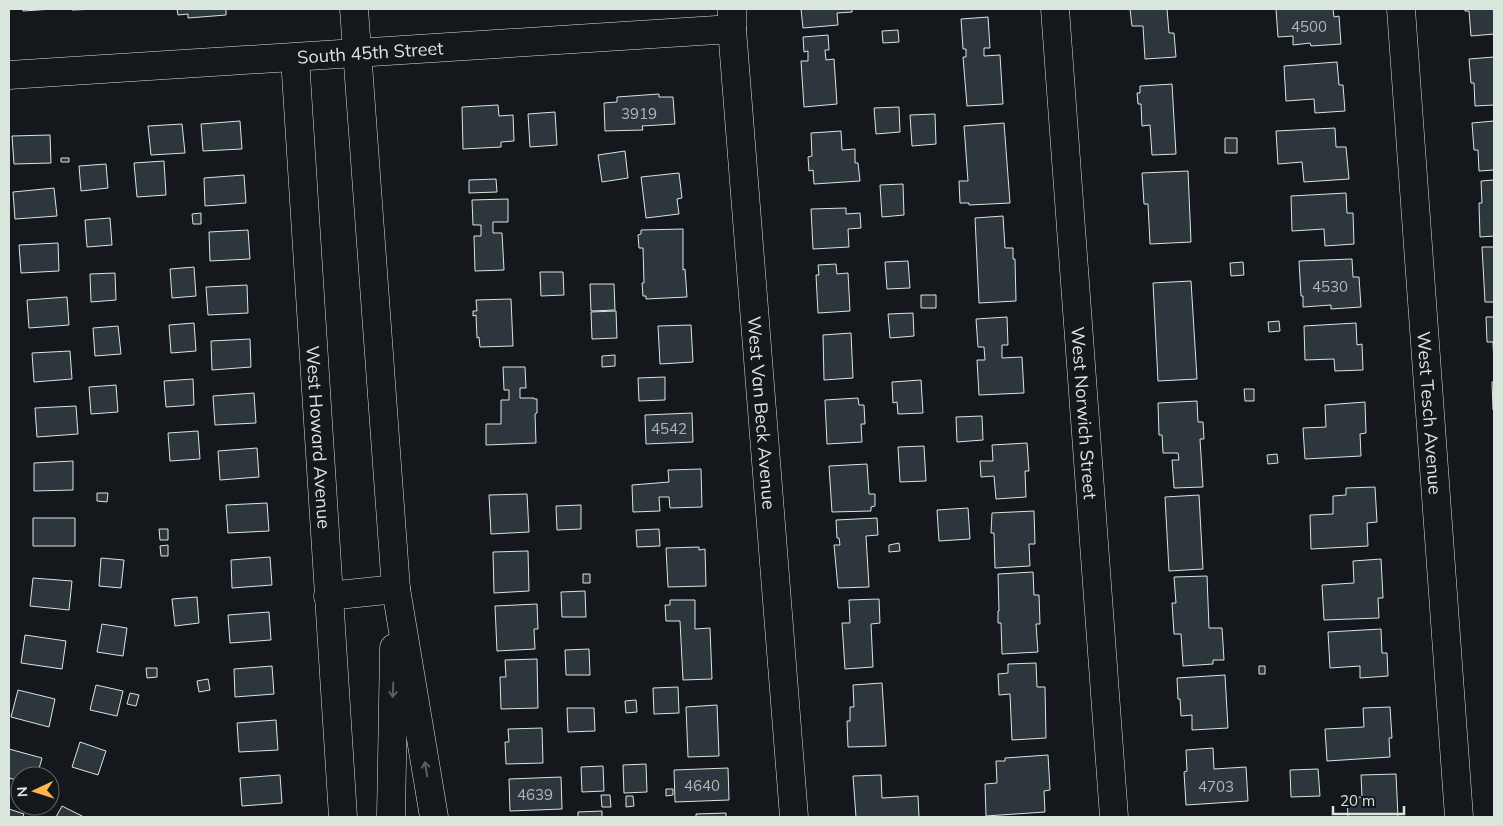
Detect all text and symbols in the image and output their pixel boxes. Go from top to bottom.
house number: 4500 [1291,17,1327,36]
street label: South 45th Street [296,36,444,68]
house number: 3919 [621,104,657,123]
house number: 4530 [1312,277,1348,296]
street label: West Van Beck Avenue [743,315,781,510]
street label: West Norwich Street [1067,326,1102,500]
street label: West Tesch Avenue [1413,330,1447,495]
street label: West Howard Avenue [302,345,336,530]
house number: 4542 [651,419,687,438]
one-way arrow [388,682,397,698]
one-way arrow [421,762,431,778]
north arrow [10,766,60,816]
house number: 4640 [684,776,720,795]
house number: 4703 [1198,777,1234,796]
scale bar [1333,784,1404,816]
house number: 4639 [517,785,553,804]
text: N [13,786,31,798]
text: 20 m [1340,791,1375,810]

